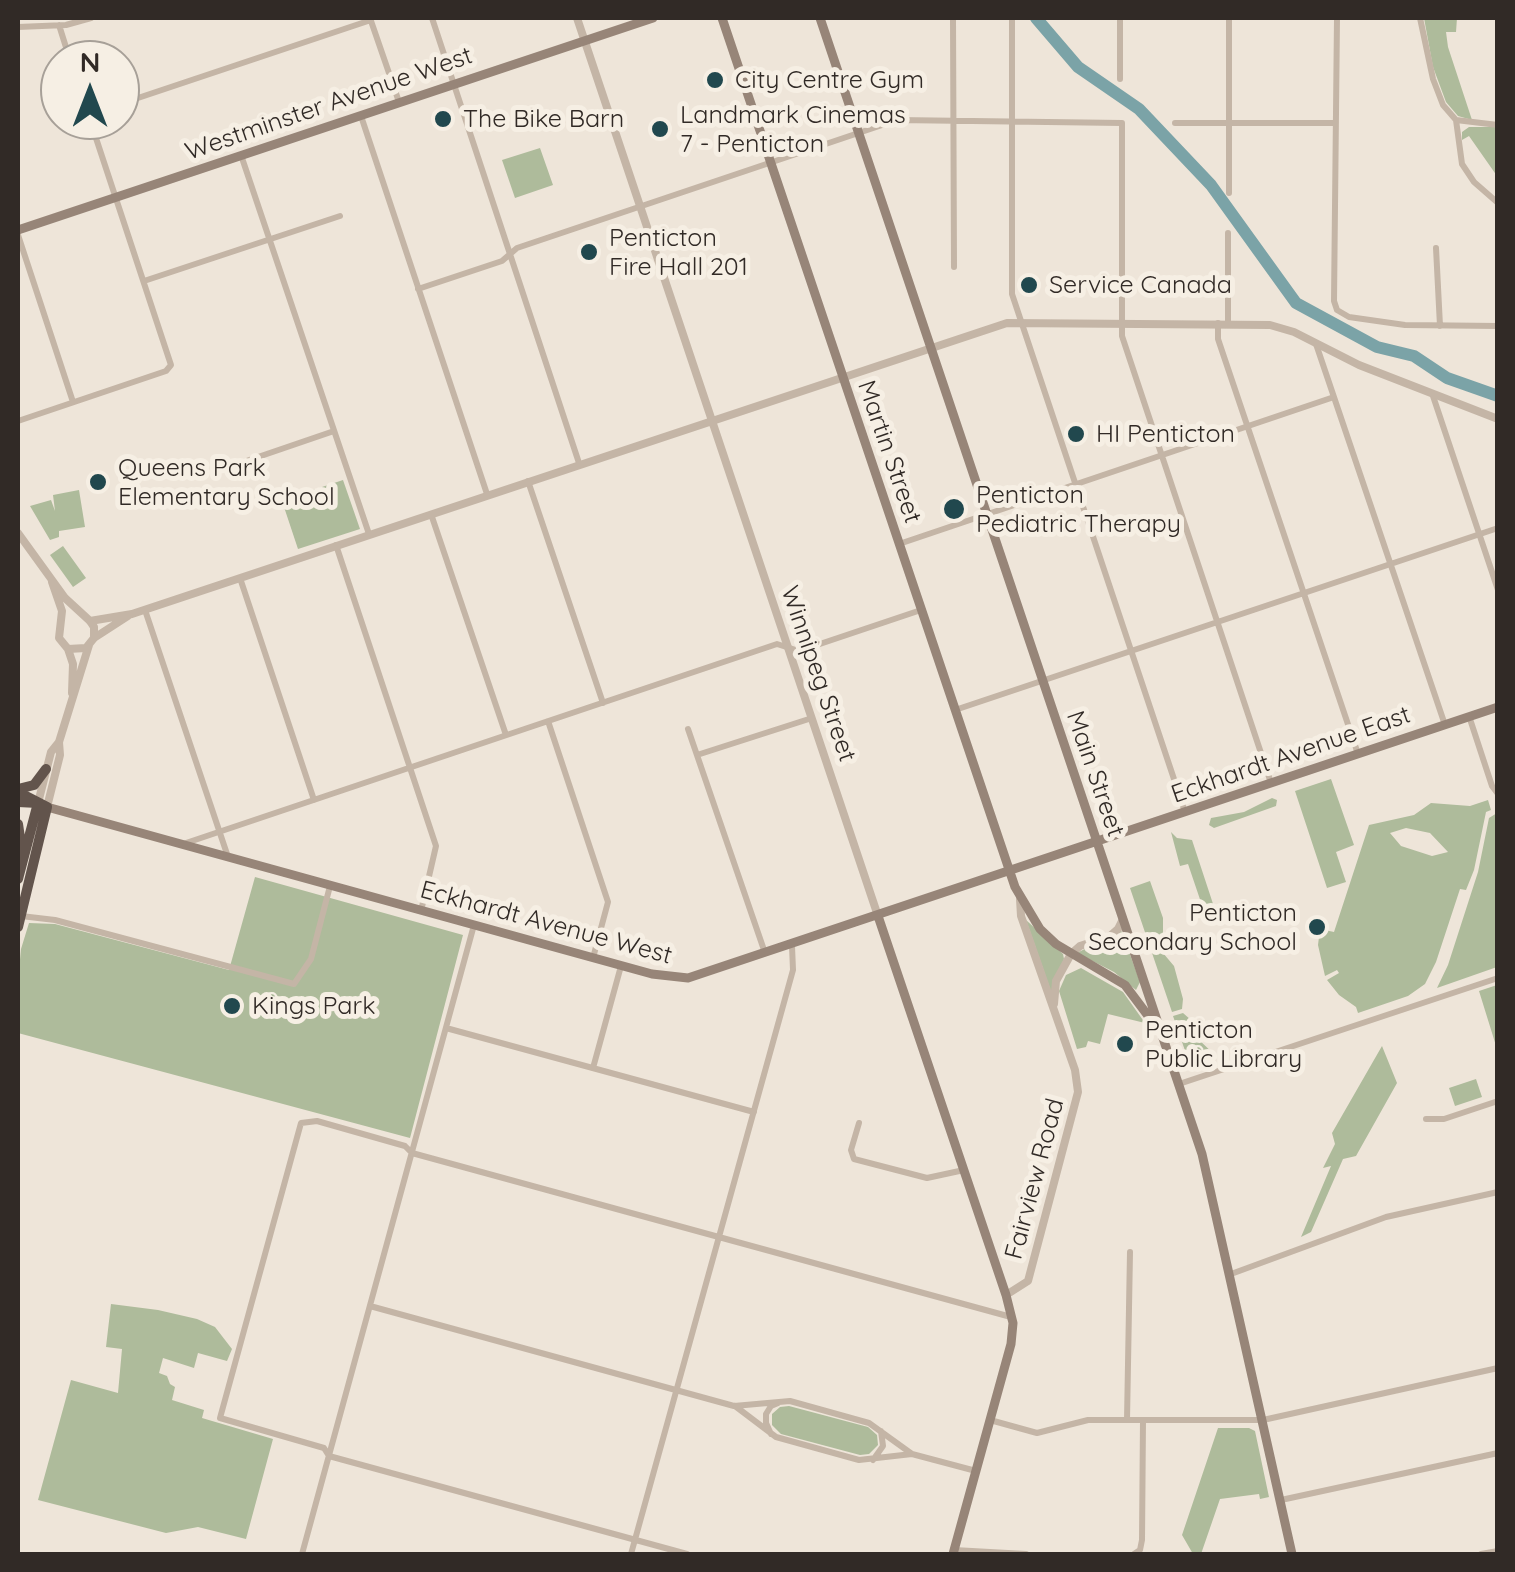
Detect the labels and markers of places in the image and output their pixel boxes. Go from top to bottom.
place label: City Centre Gym [735,65,924,95]
marker: City Centre Gym [704,69,726,91]
place label: Landmark Cinemas 7 - Penticton [680,100,906,159]
place label: The Bike Barn [463,104,624,134]
marker: The Bike Barn [432,108,454,130]
marker: Landmark Cinemas 7 - Penticton [649,118,671,140]
place label: Penticton Fire Hall 201 [609,223,748,282]
marker: Penticton Fire Hall 201 [578,241,600,263]
place label: Service Canada [1049,270,1232,300]
marker: Service Canada [1018,274,1040,296]
place label: HI Penticton [1096,419,1235,449]
marker: HI Penticton [1065,423,1087,445]
place label: Queens Park Elementary School [118,453,335,512]
marker: Queens Park Elementary School [87,471,109,493]
place label: Penticton Pediatric Therapy [976,480,1181,539]
marker: Penticton Pediatric Therapy [941,496,967,522]
place label: Penticton Secondary School [1088,898,1297,957]
marker: Penticton Secondary School [1306,916,1328,938]
place label: Kings Park [252,991,375,1021]
marker: Kings Park [221,995,243,1017]
place label: Penticton Public Library [1145,1015,1302,1074]
marker: Penticton Public Library [1114,1033,1136,1055]

